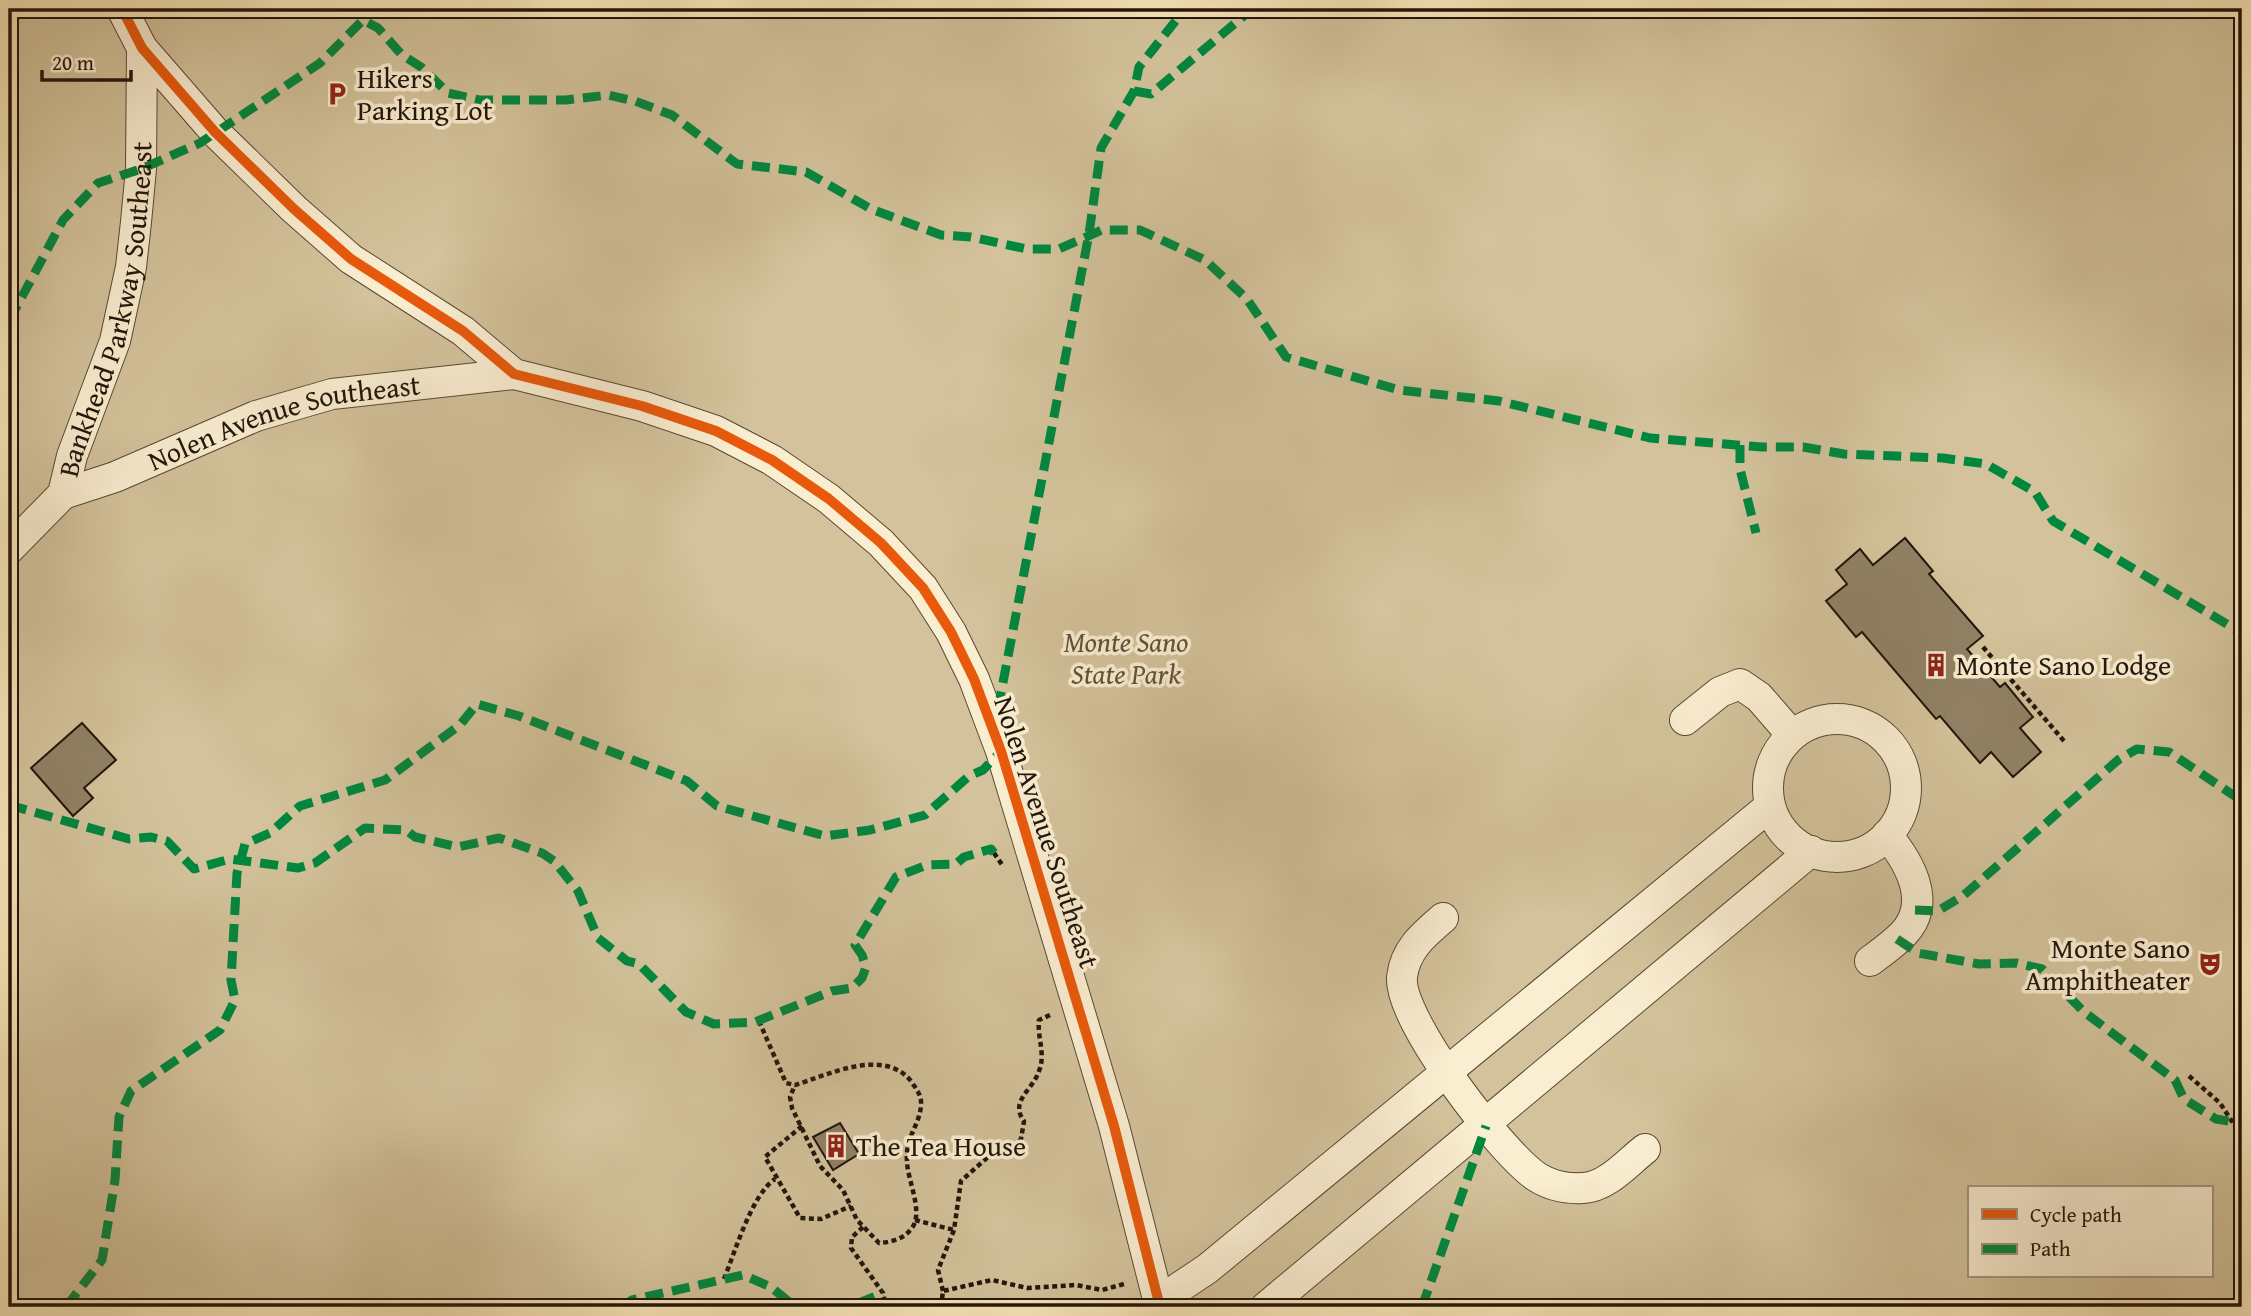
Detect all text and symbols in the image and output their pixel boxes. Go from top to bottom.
scale bar [42,38,131,82]
text: 20 m [52,47,94,78]
place label: Hikers Parking Lot [357,57,493,130]
parking icon: Hikers Parking Lot [323,80,351,108]
street label: Bankhead Parkway Southeast [47,141,162,481]
street label: Nolen Avenue Southeast [141,363,422,481]
park label: Monte Sano State Park [1064,621,1188,694]
place label: Monte Sano Lodge [1956,644,2171,685]
building icon: Monte Sano Lodge [1922,651,1950,679]
street label: Nolen Avenue Southeast [984,691,1111,973]
place label: Monte Sano Amphitheater [2025,927,2190,1000]
theatre icon: Monte Sano Amphitheater [2196,950,2224,978]
place label: The Tea House [856,1125,1026,1166]
building icon: The Tea House [822,1132,850,1160]
legend [1968,1186,2212,1278]
text: Cycle path [2030,1199,2122,1230]
text: Path [2030,1233,2071,1264]

